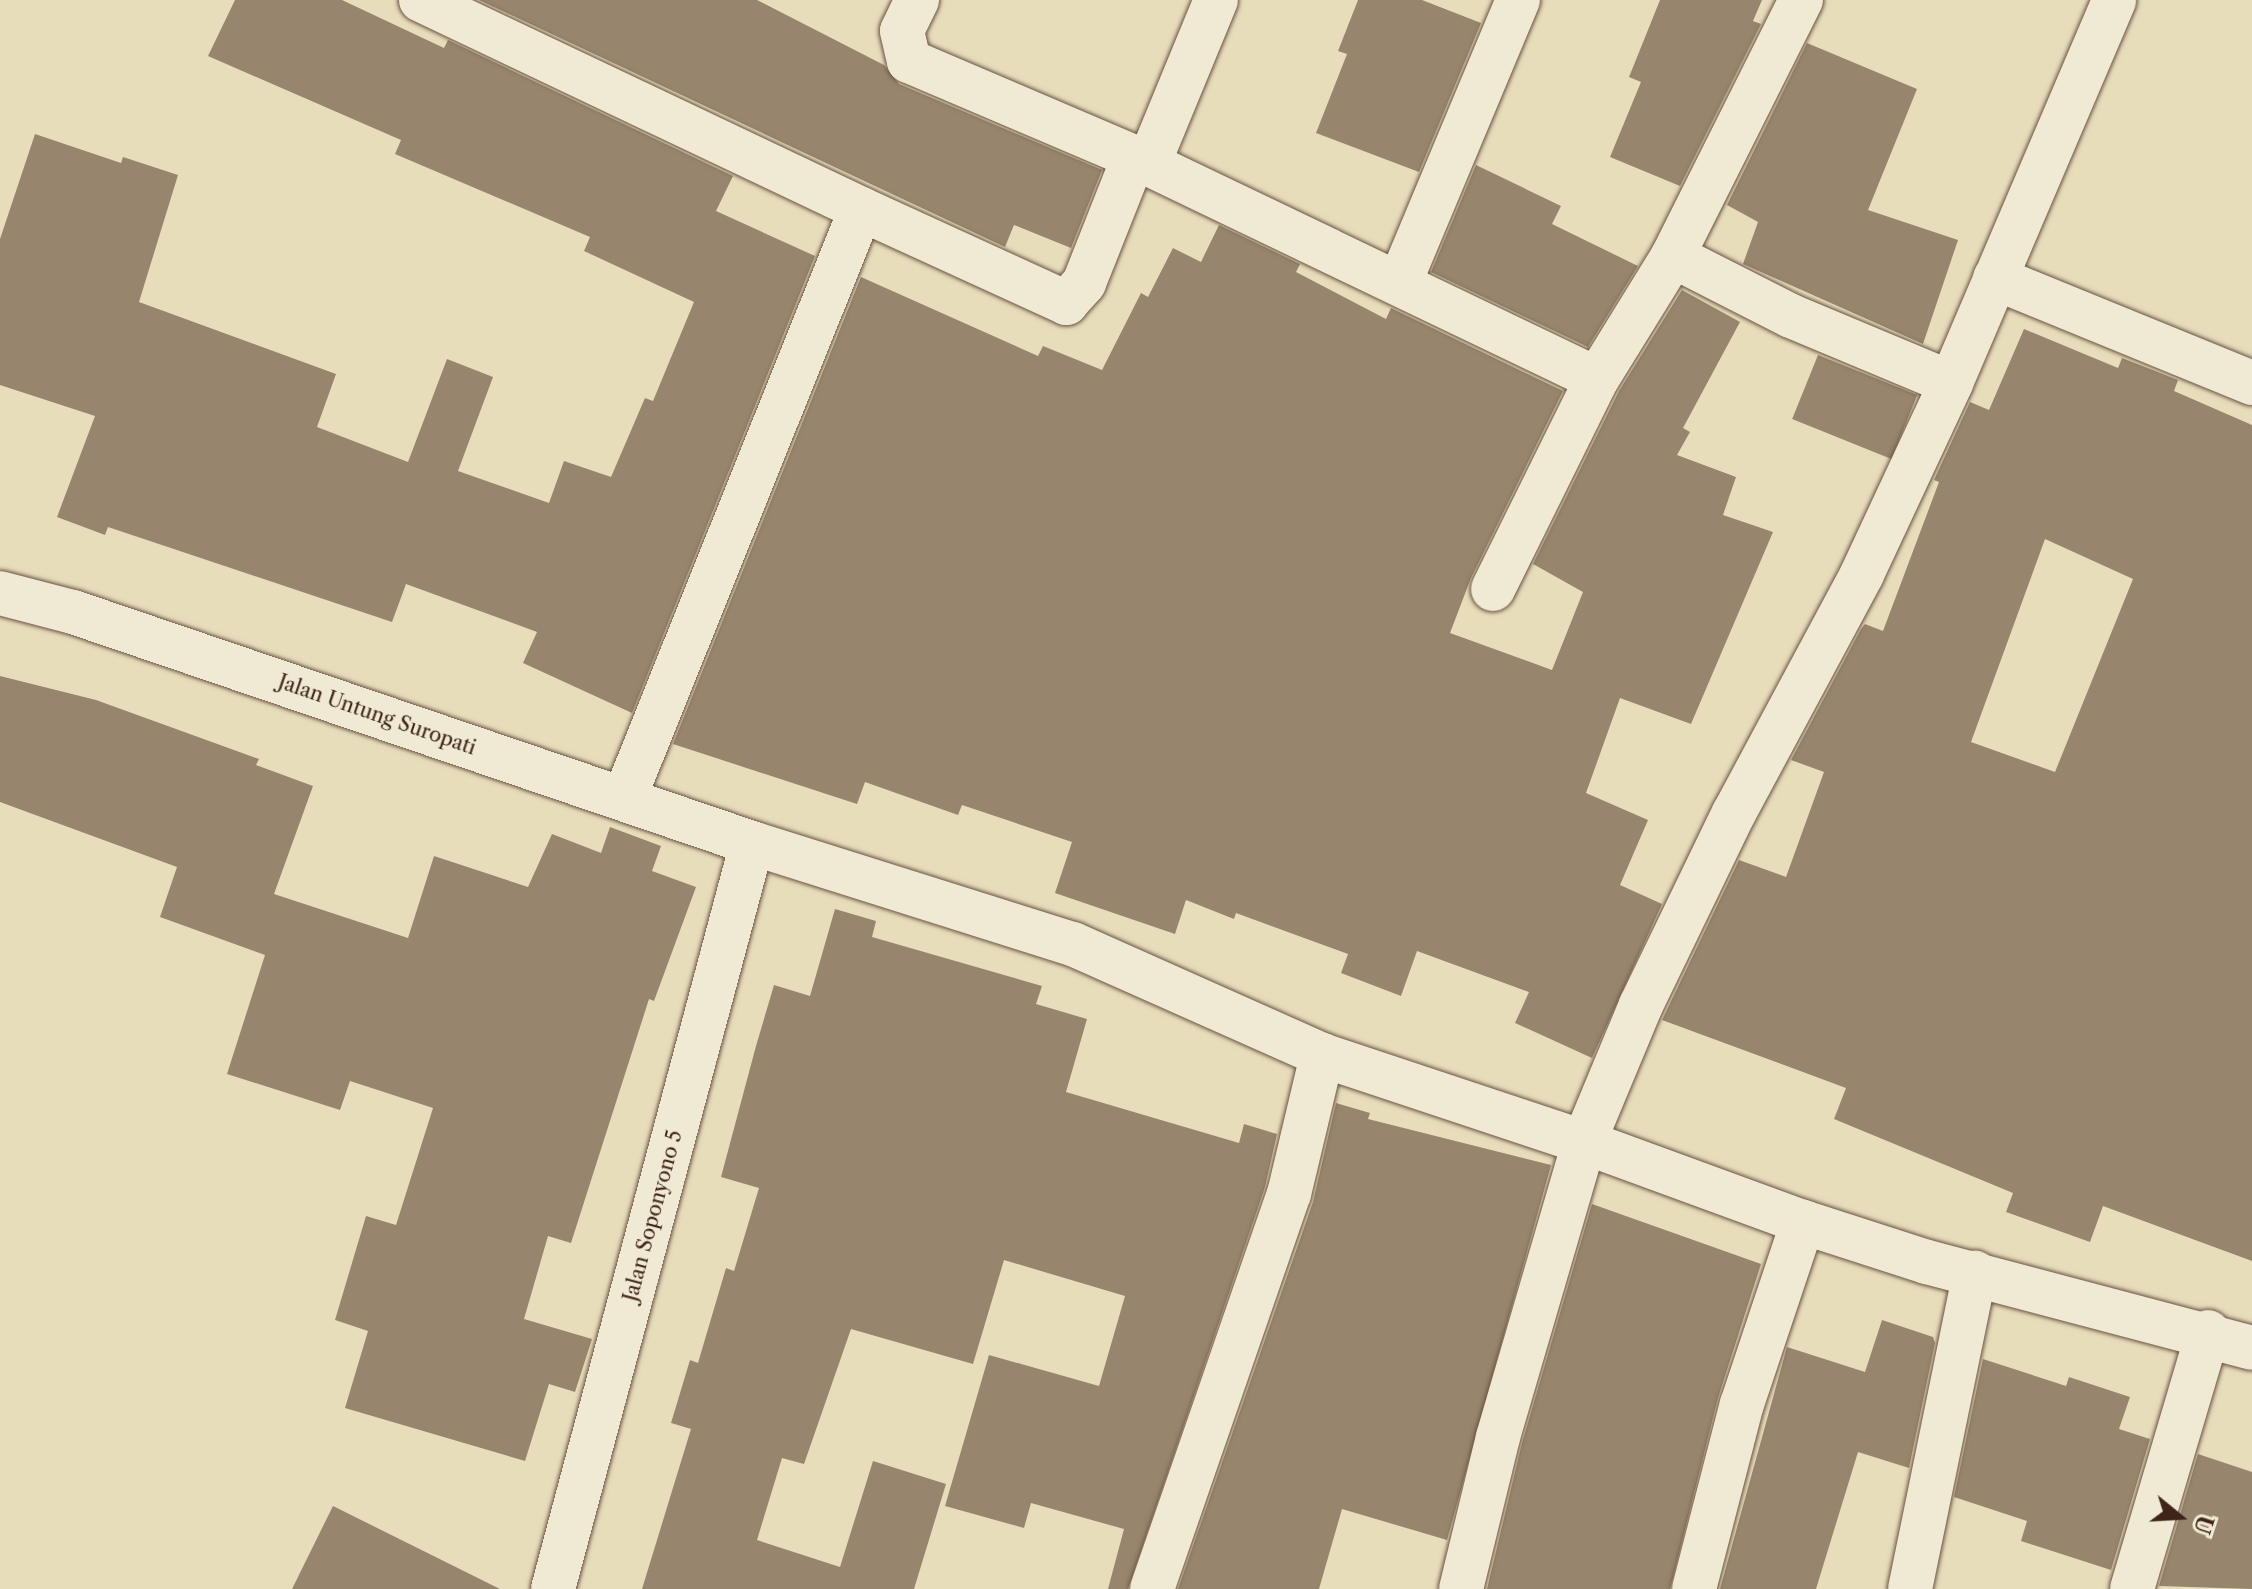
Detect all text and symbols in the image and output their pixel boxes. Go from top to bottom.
street label: Jalan Untung Suropati [275,670,479,760]
street label: Jalan Soponyono 5 [619,1128,687,1304]
north arrow [2140,1477,2220,1557]
text: U [2188,1512,2219,1537]

